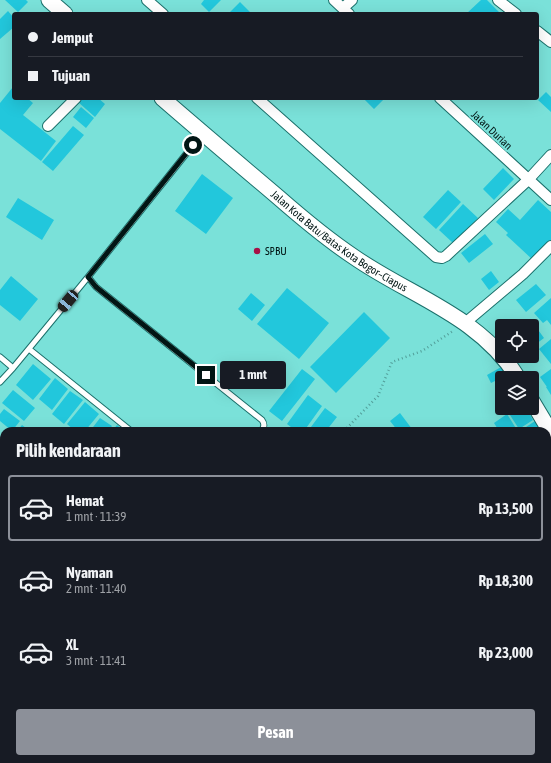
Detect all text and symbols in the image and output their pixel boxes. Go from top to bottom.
text: Jemput [52,29,93,46]
text: Tujuan [52,67,90,84]
street label: Jalan Durian [469,108,515,152]
route start [184,136,202,154]
street label: Jalan Kota Batu/Batas Kota Bogor–Ciapus [269,188,410,294]
place label: SPBU [265,245,287,257]
marker: SPBU [252,246,262,256]
car [56,288,80,314]
map controls [495,319,539,415]
button: locate [495,319,539,363]
callout: 1 mnt [220,361,286,389]
route end [197,366,215,384]
text: 1 mnt [239,367,267,382]
button: layers [495,371,539,415]
text: Pilih kendaraan [16,440,121,461]
icon: car [18,490,54,526]
text: Hemat [66,492,104,509]
text: Rp 13,500 [478,500,533,517]
text: 1 mnt · 11:39 [66,509,126,524]
icon: car [18,562,54,598]
text: Nyaman [66,564,113,581]
text: Rp 18,300 [478,572,533,589]
text: 2 mnt · 11:40 [66,581,126,596]
icon: car [18,634,54,670]
text: XL [66,636,79,653]
text: Rp 23,000 [478,644,533,661]
text: 3 mnt · 11:41 [66,653,126,668]
button: Pesan [16,709,535,755]

